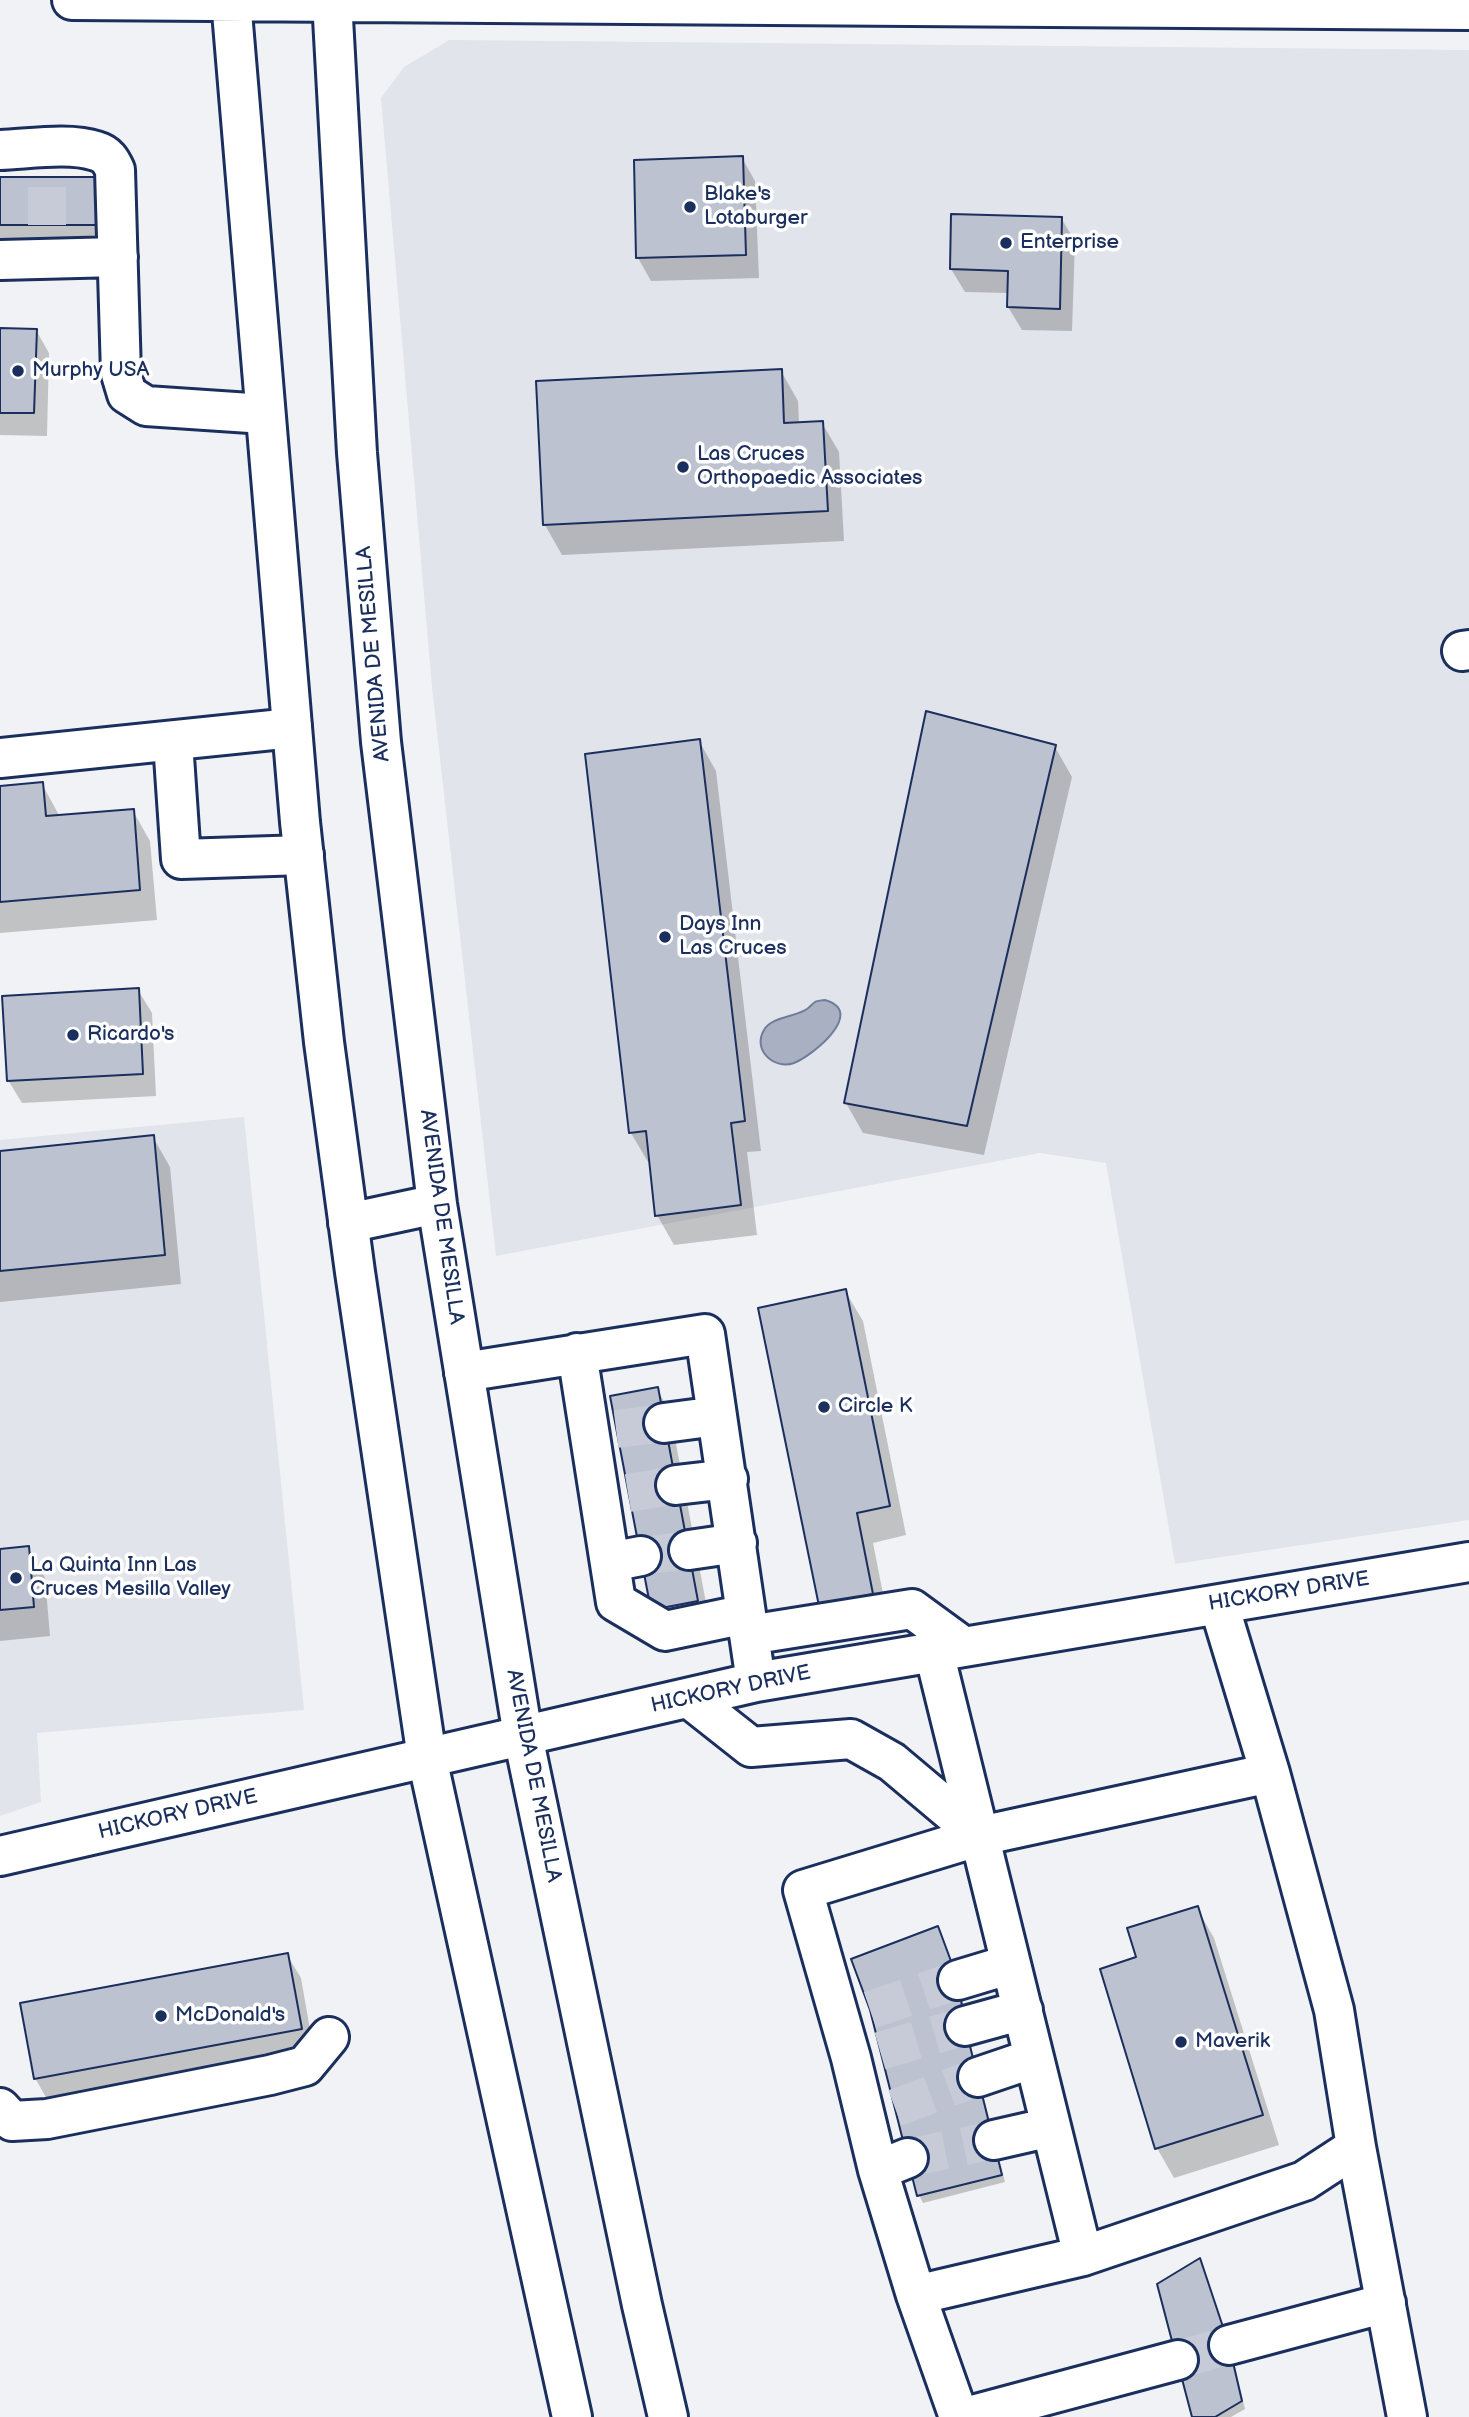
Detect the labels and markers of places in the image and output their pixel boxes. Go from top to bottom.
place label: Blake's Lotaburger [704,182,807,232]
marker: Blake's Lotaburger [682,199,698,215]
place label: Enterprise [1020,230,1119,256]
marker: Enterprise [998,235,1014,251]
place label: Murphy USA [32,358,149,384]
marker: Murphy USA [10,363,26,379]
place label: Las Cruces Orthopaedic Associates [697,442,923,492]
marker: Las Cruces Orthopaedic Associates [675,459,691,475]
place label: Days Inn Las Cruces [679,912,787,962]
marker: Days Inn Las Cruces [657,929,673,945]
place label: Ricardo's [87,1022,174,1048]
marker: Ricardo's [65,1027,81,1043]
place label: Circle K [838,1394,912,1420]
marker: Circle K [816,1399,832,1415]
place label: La Quinta Inn Las Cruces Mesilla Valley [30,1553,231,1603]
marker: La Quinta Inn Las Cruces Mesilla Valley [8,1570,24,1586]
place label: McDonald's [175,2003,285,2029]
marker: McDonald's [153,2008,169,2024]
place label: Maverik [1195,2029,1270,2055]
marker: Maverik [1173,2034,1189,2050]

